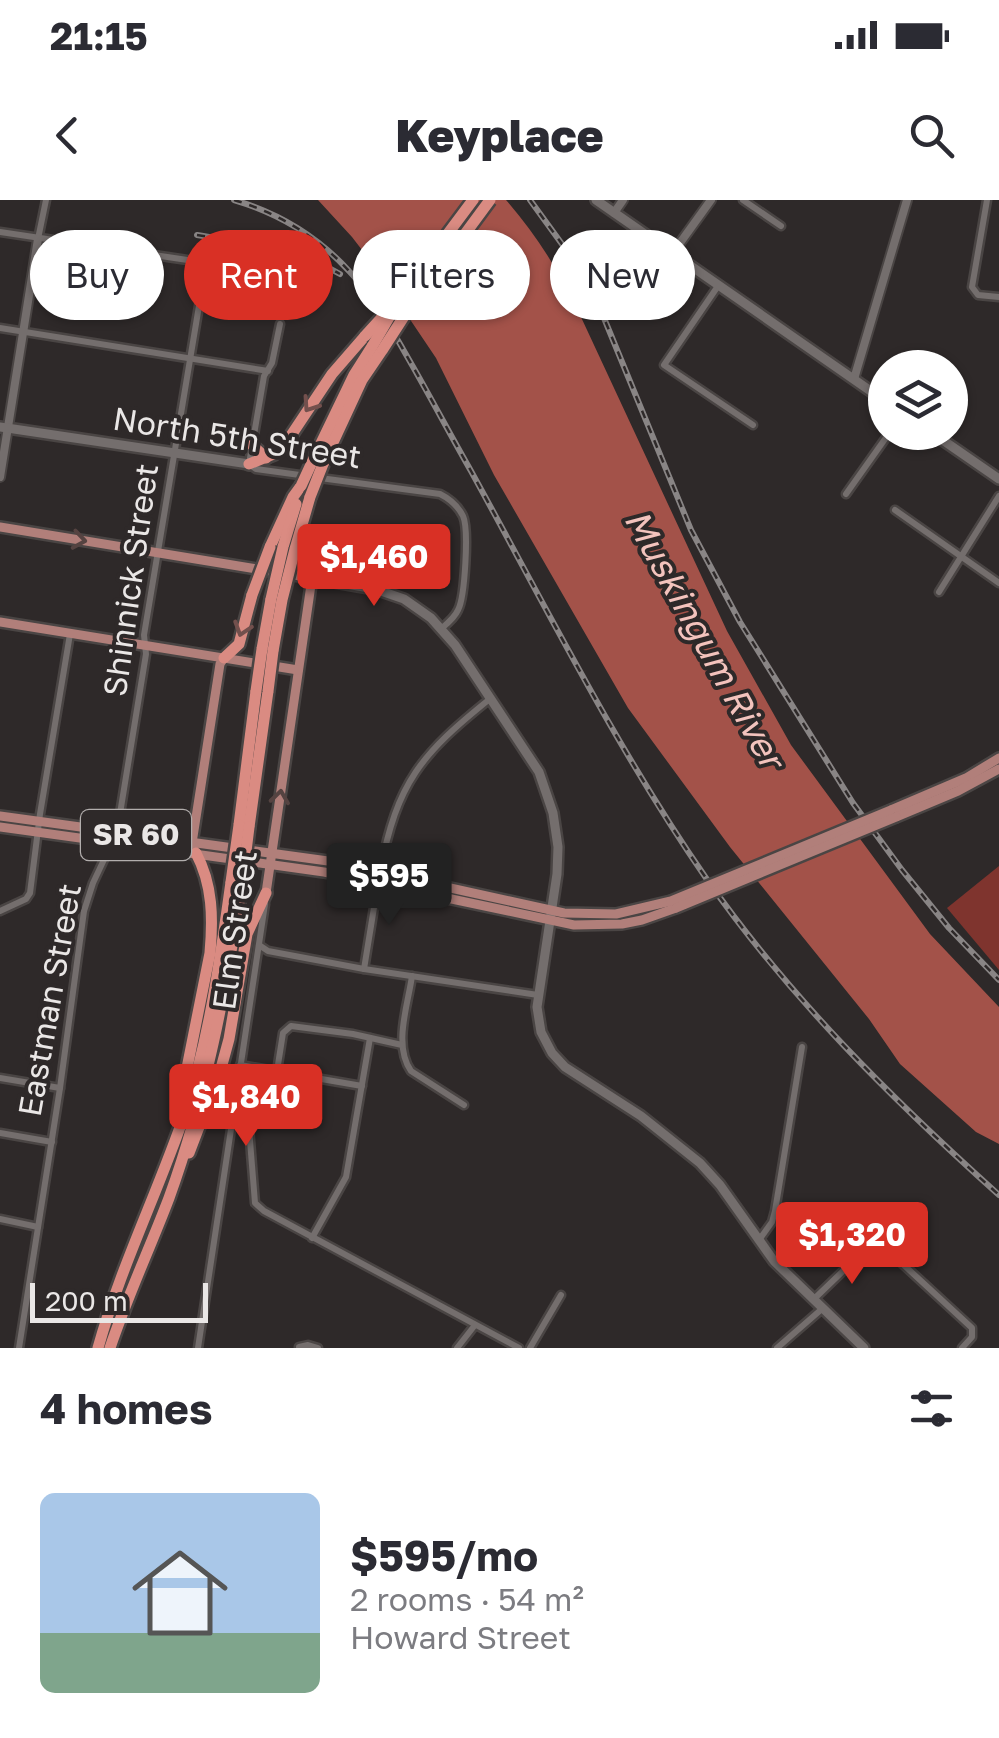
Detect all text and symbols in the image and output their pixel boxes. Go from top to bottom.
text: 21:15 [50,13,148,58]
icon: back [40,108,95,163]
text: Keyplace [396,108,603,162]
icon: search [904,108,959,163]
chip: Buy [30,230,164,320]
chip: Rent [184,230,333,320]
chip: Filters [353,230,530,320]
chip: New [550,230,695,320]
map controls [868,350,968,450]
button: layers [868,350,968,450]
one-way arrow [304,393,322,412]
street label: North 5th Street [110,399,364,475]
street label: Shinnick Street [95,461,165,699]
water label: Muskingum River [616,502,795,779]
pin: $1,460 [293,524,455,609]
one-way arrow [71,529,87,550]
text: $1,460 [319,537,429,575]
one-way arrow [234,620,254,637]
one-way arrow [269,788,290,805]
road number: SR 60 [81,810,191,860]
pin: $595 [330,843,448,928]
street label: Elm Street [204,848,264,1012]
text: $595 [349,856,429,894]
street label: Eastman Street [10,880,88,1119]
pin: $1,840 [165,1064,327,1149]
text: $1,840 [191,1077,301,1115]
pin: $1,320 [771,1202,933,1287]
text: $1,320 [798,1215,906,1253]
scale bar [30,1278,208,1322]
text: 200 m [45,1284,128,1317]
icon: filters [904,1381,959,1436]
text: 4 homes [40,1383,212,1433]
text: $595/mo [350,1530,538,1580]
icon: home [120,1533,240,1653]
text: 2 rooms · 54 m² [350,1580,584,1618]
text: Howard Street [350,1618,571,1656]

